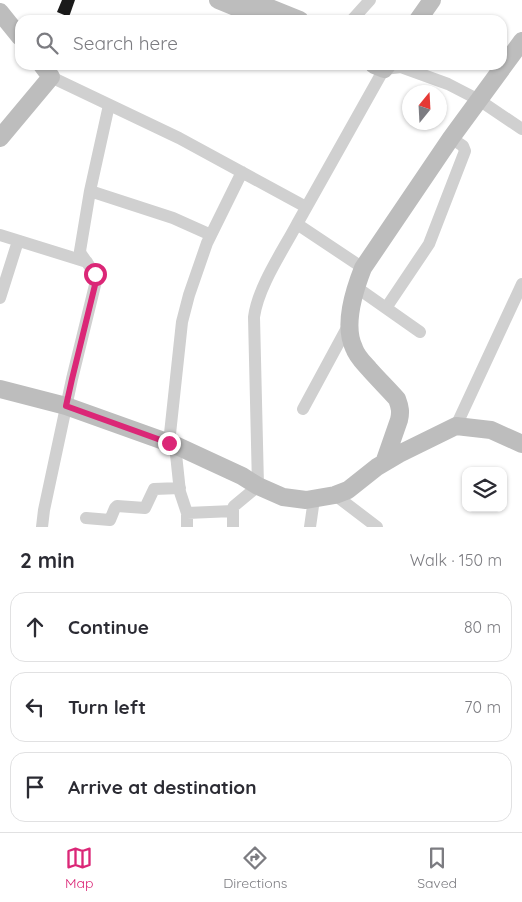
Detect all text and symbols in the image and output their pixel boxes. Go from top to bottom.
search box [15,15,507,70]
icon: search [33,29,61,57]
text: Search here [73,31,178,55]
north arrow [402,85,447,130]
route start [84,263,107,286]
route end [158,432,181,455]
map controls [462,467,507,512]
button: layers [462,467,507,512]
text: 2 min [20,547,75,573]
text: Walk · 150 m [410,550,502,570]
icon: ahead [21,613,49,641]
text: Continue [68,615,149,639]
text: 80 m [464,617,501,637]
icon: left [21,693,49,721]
text: Turn left [68,695,146,719]
text: 70 m [464,697,501,717]
icon: arrive [21,773,49,801]
text: Arrive at destination [68,775,257,799]
tab: Map [65,844,93,892]
tab: Directions [223,844,287,892]
tab: Saved [417,844,457,892]

